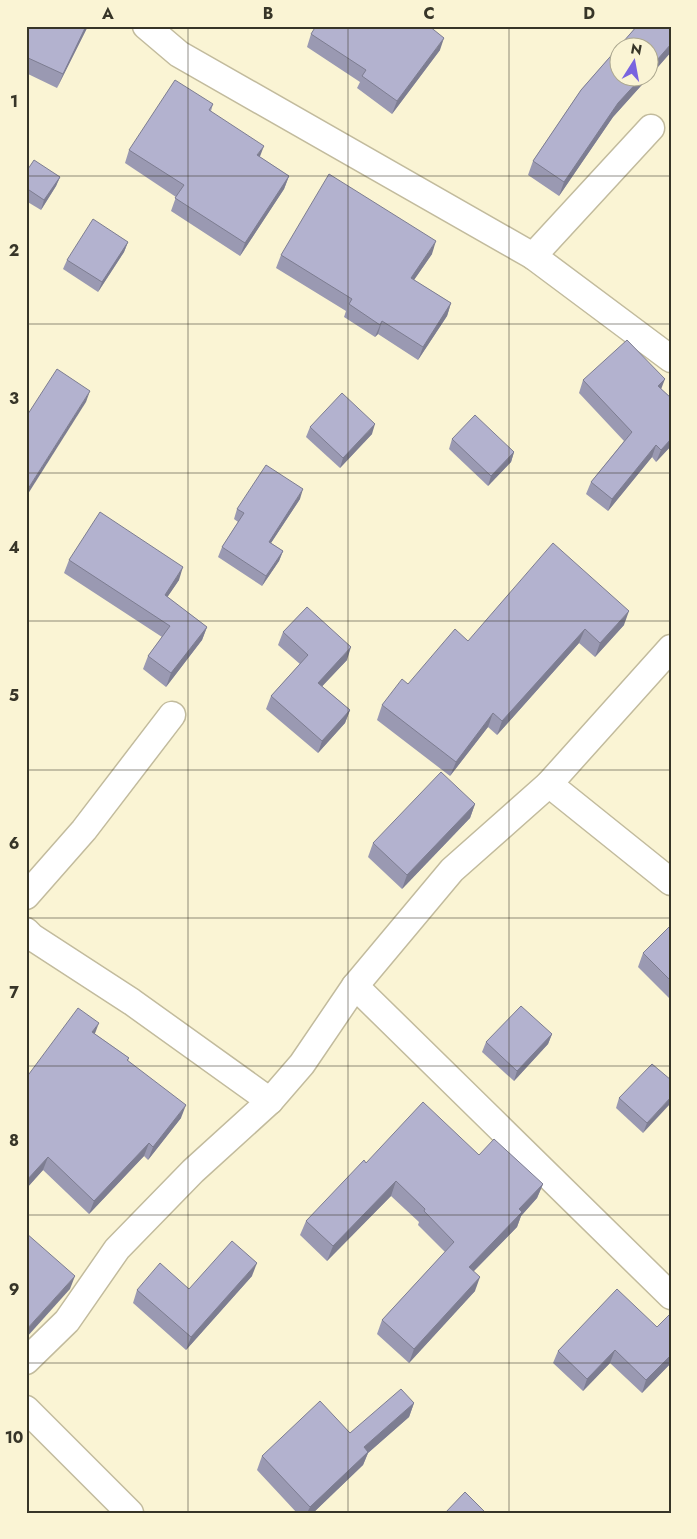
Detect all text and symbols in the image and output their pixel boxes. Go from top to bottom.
text: A [101,2,114,25]
text: B [263,2,273,25]
text: C [423,2,435,25]
text: D [583,2,595,25]
north arrow [610,38,660,88]
text: N [629,38,644,60]
text: 1 [10,90,18,113]
text: 2 [9,239,19,262]
text: 3 [9,387,19,410]
text: 4 [8,536,20,559]
text: 5 [9,684,19,707]
text: 6 [9,832,19,855]
text: 7 [9,981,19,1004]
text: 8 [9,1129,19,1152]
text: 9 [9,1278,19,1301]
text: 10 [5,1426,23,1449]

